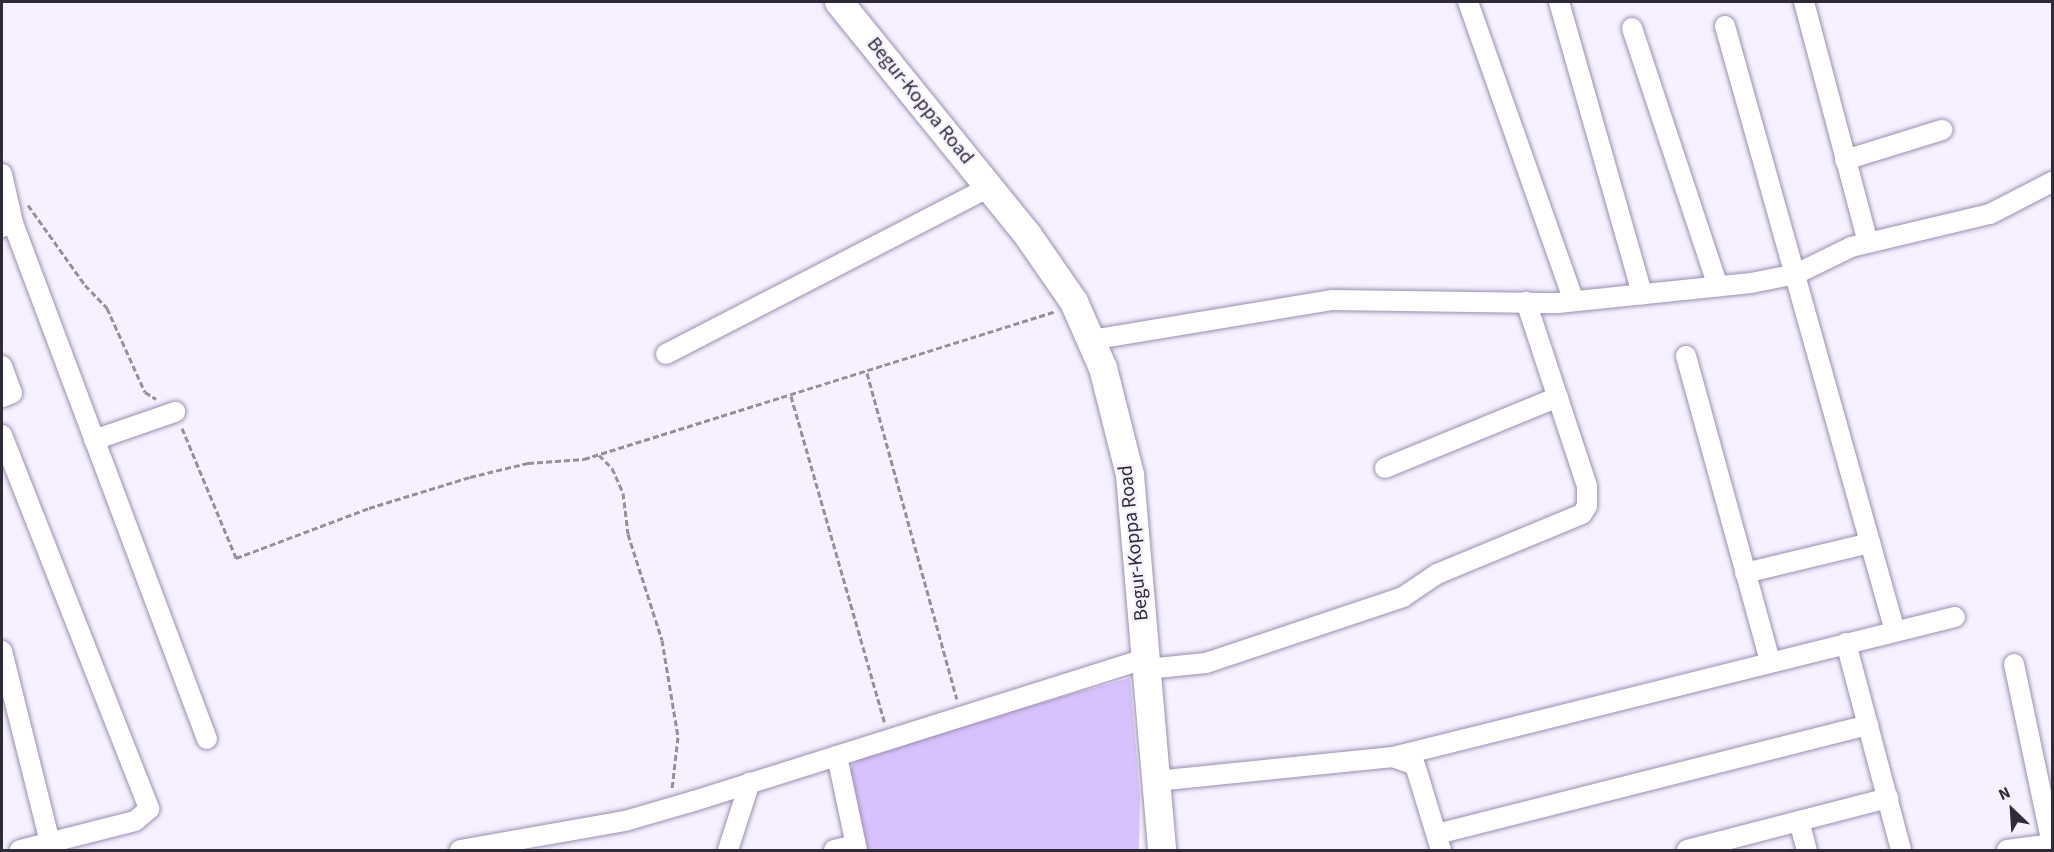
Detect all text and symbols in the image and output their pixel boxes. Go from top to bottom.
street label: Begur-Koppa Road [861,33,979,169]
street label: Begur-Koppa Road [1114,464,1154,622]
north arrow [1982,780,2042,840]
text: N [1995,781,2014,806]

